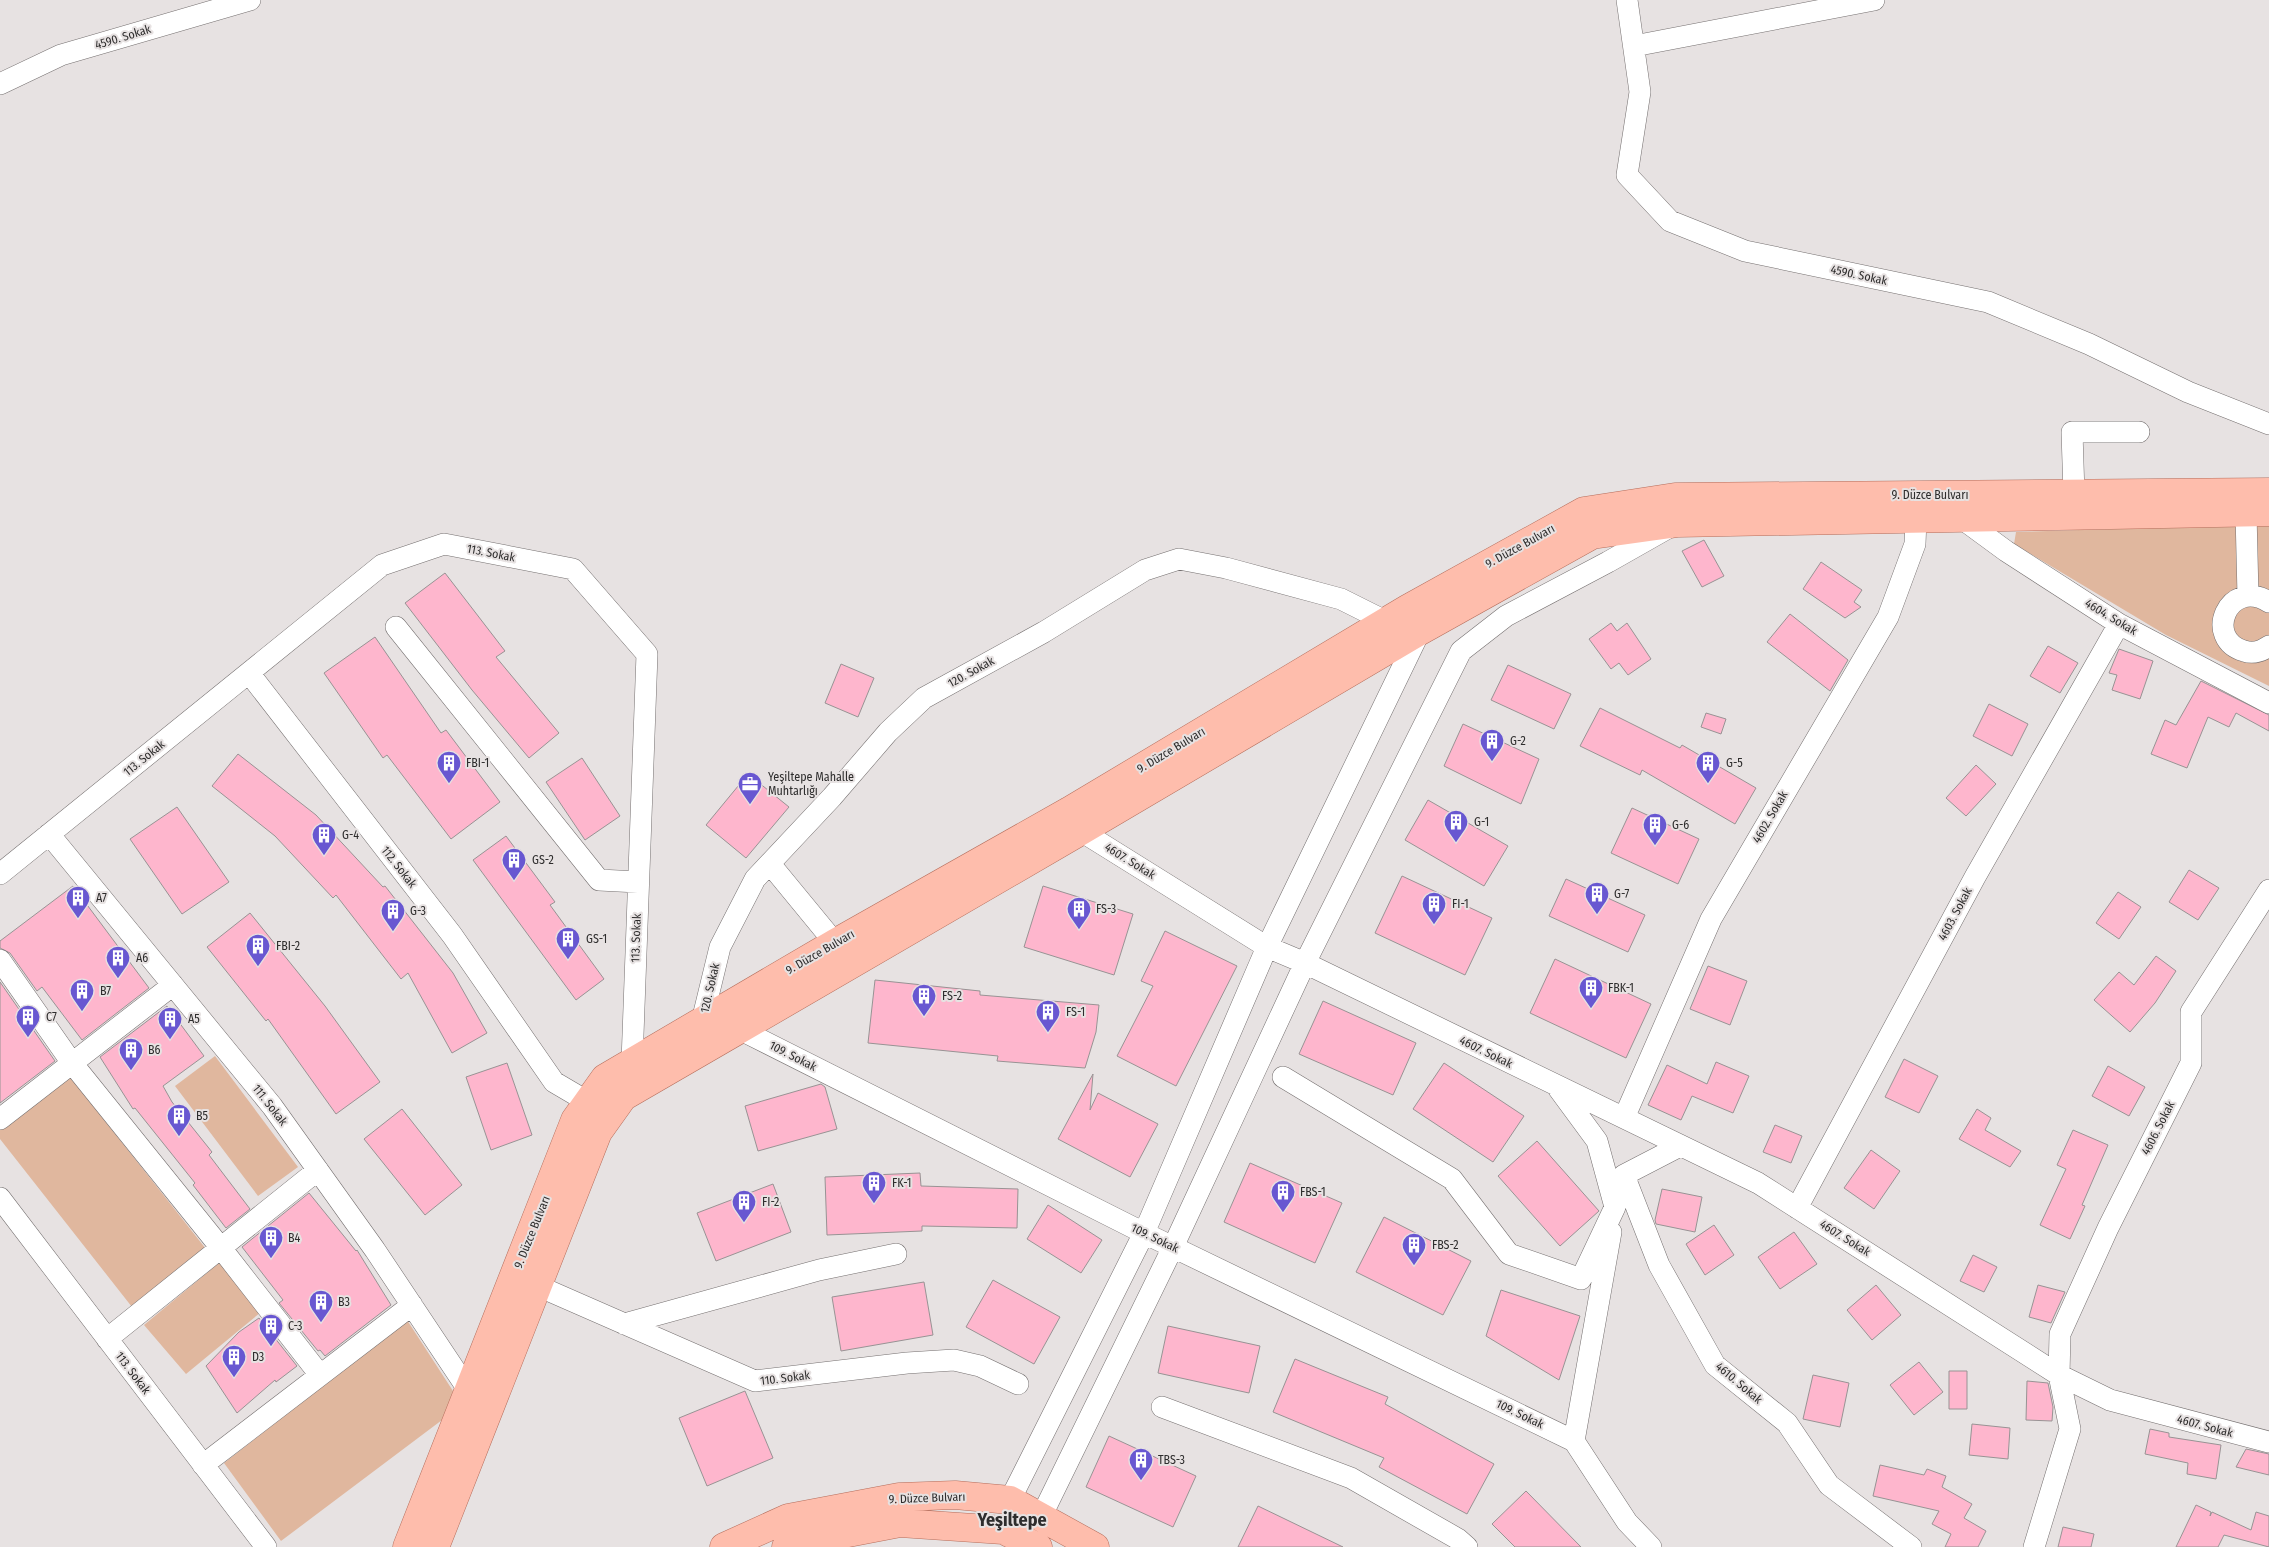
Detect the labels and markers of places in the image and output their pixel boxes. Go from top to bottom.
building icon: G-2 [1479,728,1505,762]
place label: G-2 [1510,734,1526,748]
building icon: FBI-1 [436,750,462,784]
building icon: G-5 [1695,750,1721,784]
place label: FBI-1 [466,756,489,770]
place label: G-5 [1726,756,1743,770]
place label: Yeşiltepe Mahalle Muhtarlığı [768,770,854,798]
office icon: Yeşiltepe Mahalle Muhtarlığı [737,771,763,805]
building icon: G-1 [1443,809,1469,843]
building icon: G-6 [1642,812,1668,846]
place label: G-1 [1474,815,1489,829]
place label: G-6 [1672,818,1689,832]
building icon: G-4 [311,822,337,856]
place label: G-4 [342,828,359,842]
building icon: GS-2 [501,847,527,881]
place label: GS-2 [532,853,554,867]
building icon: G-7 [1584,881,1610,915]
building icon: A7 [65,885,91,919]
place label: G-7 [1614,887,1630,901]
place label: A7 [96,891,107,905]
building icon: FI-1 [1421,891,1447,925]
building icon: FS-3 [1066,896,1092,930]
place label: FI-1 [1452,897,1469,911]
building icon: G-3 [380,898,406,932]
place label: FS-3 [1096,902,1116,916]
place label: G-3 [410,904,426,918]
building icon: GS-1 [555,926,581,960]
place label: GS-1 [586,932,607,946]
building icon: FBI-2 [245,933,271,967]
place label: FBI-2 [276,939,300,953]
building icon: A6 [105,945,131,979]
place label: A6 [136,951,148,965]
building icon: FBK-1 [1578,975,1604,1009]
building icon: B7 [69,978,95,1012]
place label: FBK-1 [1608,981,1634,995]
building icon: FS-2 [911,983,937,1017]
place label: B7 [100,984,111,998]
place label: FS-2 [942,989,962,1003]
building icon: FS-1 [1035,999,1061,1033]
building icon: C7 [15,1004,41,1038]
place label: FS-1 [1066,1005,1085,1019]
building icon: A5 [157,1006,183,1040]
place label: C7 [46,1010,57,1024]
place label: A5 [188,1012,200,1026]
building icon: B6 [118,1037,144,1071]
place label: B6 [148,1043,161,1057]
building icon: B5 [166,1103,192,1137]
place label: B5 [196,1109,208,1123]
building icon: FK-1 [861,1170,887,1204]
place label: FK-1 [892,1176,911,1190]
building icon: FBS-1 [1270,1179,1296,1213]
place label: FBS-1 [1300,1185,1326,1199]
building icon: FI-2 [731,1189,757,1223]
place label: FI-2 [762,1195,779,1209]
building icon: B4 [258,1225,284,1259]
place label: B4 [288,1231,300,1245]
building icon: FBS-2 [1401,1232,1427,1266]
place label: FBS-2 [1432,1238,1459,1252]
building icon: B3 [308,1289,334,1323]
place label: B3 [338,1295,350,1309]
building icon: C-3 [258,1313,284,1347]
place label: C-3 [288,1319,303,1333]
building icon: D3 [221,1344,247,1378]
place label: D3 [252,1350,264,1364]
building icon: TBS-3 [1128,1447,1154,1481]
place label: TBS-3 [1158,1453,1185,1467]

